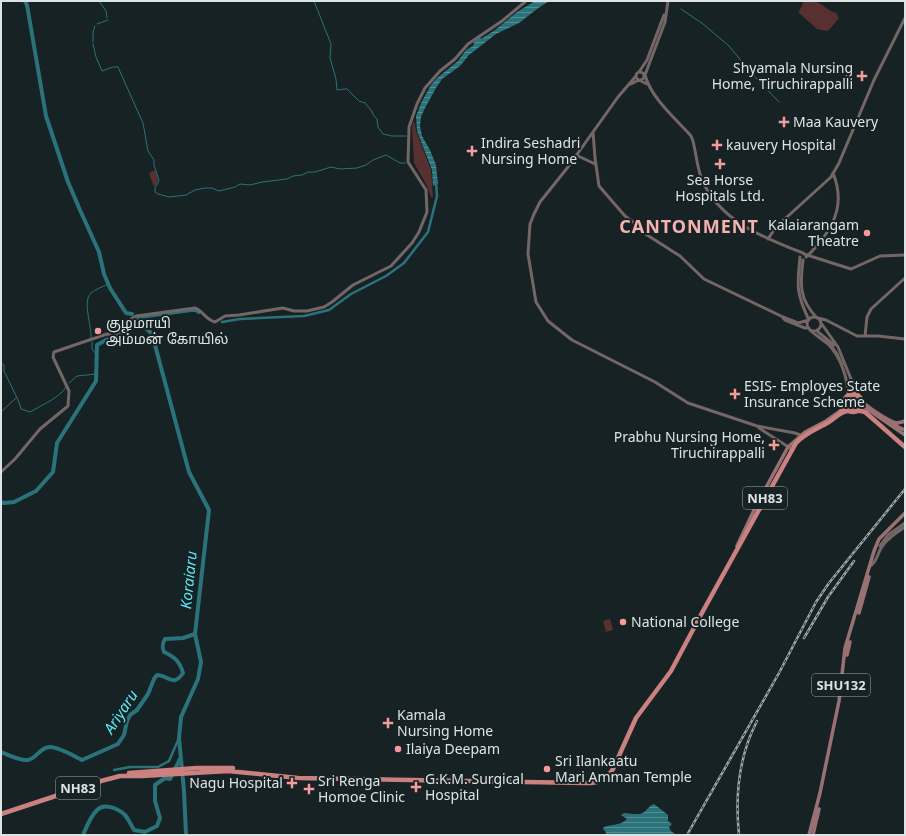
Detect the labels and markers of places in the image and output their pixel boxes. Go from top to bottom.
place label: Shyamala Nursing Home, Tiruchirappalli [712,58,853,93]
marker: Shyamala Nursing Home, Tiruchirappalli [856,70,868,82]
place label: Maa Kauvery [793,112,879,131]
marker: Maa Kauvery [778,116,790,128]
place label: Indira Seshadri Nursing Home [481,133,580,168]
place label: kauvery Hospital [726,135,836,154]
marker: kauvery Hospital [711,139,723,151]
marker: Indira Seshadri Nursing Home [466,145,478,157]
marker: Sea Horse Hospitals Ltd. [714,158,726,170]
place label: Sea Horse Hospitals Ltd. [675,170,765,205]
place label: Kalaiarangam Theatre [768,215,859,250]
marker: Kalaiarangam Theatre [862,228,872,238]
place label: குழமாயி அம்மன் கோயில் [106,313,229,348]
marker: குழமாயி அம்மன் கோயில் [93,326,103,336]
place label: ESIS- Employes State Insurance Scheme [744,376,880,411]
marker: ESIS- Employes State Insurance Scheme [729,388,741,400]
place label: Prabhu Nursing Home, Tiruchirappalli [614,427,765,462]
marker: Prabhu Nursing Home, Tiruchirappalli [768,439,780,451]
place label: National College [631,612,739,631]
marker: National College [618,617,628,627]
place label: Kamala Nursing Home [397,705,493,740]
marker: Kamala Nursing Home [382,717,394,729]
place label: Ilaiya Deepam [406,739,500,758]
marker: Ilaiya Deepam [393,744,403,754]
place label: Sri Ilankaatu Mari Amman Temple [555,751,692,786]
marker: Sri Ilankaatu Mari Amman Temple [542,764,552,774]
place label: G.K.M. Surgical Hospital [425,769,524,804]
place label: Sri Renga Homoe Clinic [318,771,405,806]
place label: Nagu Hospital [189,773,283,792]
marker: Nagu Hospital [286,777,298,789]
marker: G.K.M. Surgical Hospital [410,781,422,793]
marker: Sri Renga Homoe Clinic [303,783,315,795]

